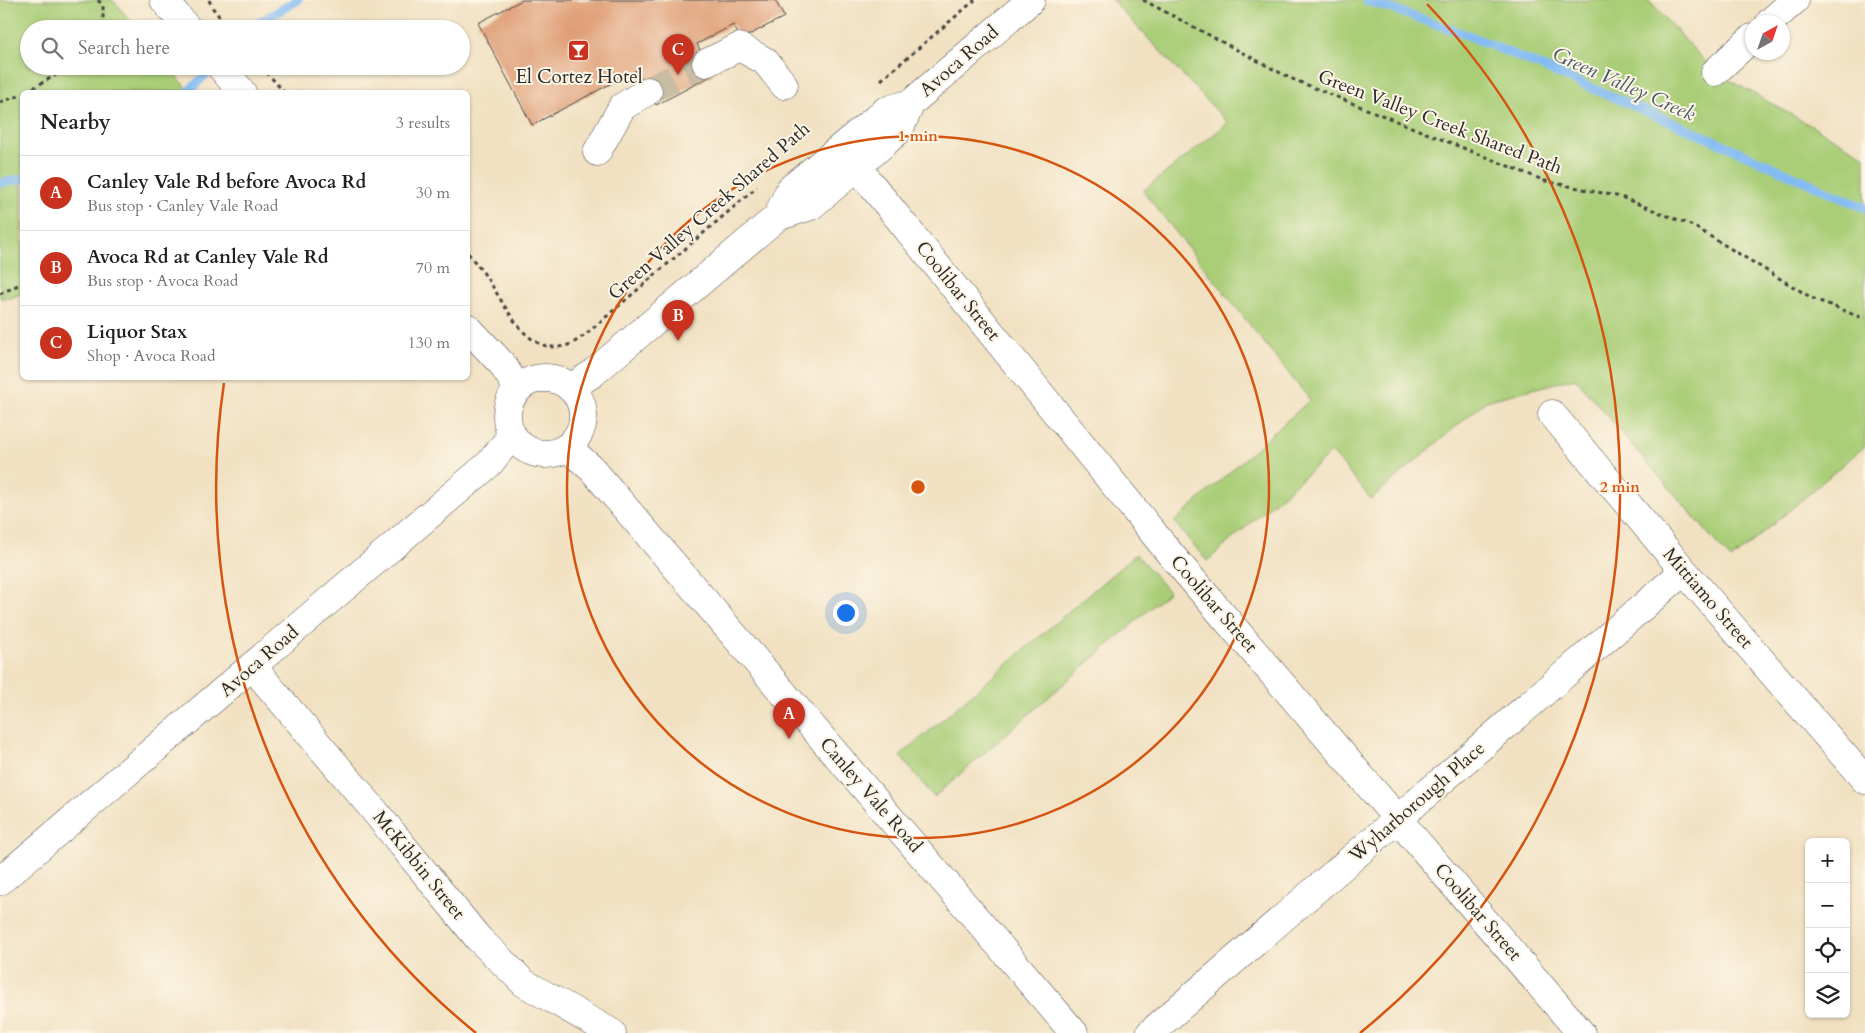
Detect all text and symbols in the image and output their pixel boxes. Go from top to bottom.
north arrow [1745,15,1790,60]
street label: Avoca Road [914,19,1004,103]
search box [20,20,470,75]
icon: search [38,34,66,62]
pin: C [662,34,694,75]
text: Search here [78,35,170,61]
bar icon: El Cortez Hotel [567,39,591,63]
water label: Green Valley Creek [1548,40,1700,128]
street label: Green Valley Creek Shared Path [1314,63,1566,181]
place label: El Cortez Hotel [515,64,643,90]
text: Nearby [40,108,111,137]
text: 3 results [396,112,450,134]
street label: Green Valley Creek Shared Path [603,116,816,306]
text: 1 min [898,126,938,146]
text: Canley Vale Rd before Avoca Rd [87,169,366,195]
text: A [50,182,62,204]
text: 30 m [416,182,450,204]
text: Bus stop · Canley Vale Road [87,195,278,217]
street label: Coolibar Street [910,236,1006,346]
text: Avoca Rd at Canley Vale Rd [87,244,329,270]
text: B [50,257,62,279]
text: 70 m [416,257,450,279]
text: Bus stop · Avoca Road [87,270,238,292]
pin: B [662,300,694,341]
text: Liquor Stax [87,319,187,345]
text: C [50,332,62,354]
text: 130 m [408,332,450,354]
text: Shop · Avoca Road [87,345,215,367]
text: 2 min [1600,477,1640,497]
centre of rings [909,478,927,496]
street label: Mittiamo Street [1657,542,1759,654]
street label: Coolibar Street [1164,550,1264,658]
your location [833,600,859,626]
street label: Avoca Road [214,619,304,703]
pin: A [773,698,805,739]
street label: Canley Vale Road [814,732,928,858]
street label: Wyharborough Place [1343,736,1491,869]
street label: McKibbin Street [367,805,471,925]
map controls [1805,838,1850,1018]
button: + [1805,838,1850,883]
street label: Coolibar Street [1428,858,1528,966]
button: − [1805,883,1850,928]
button: locate [1805,928,1850,973]
button: layers [1805,973,1850,1018]

